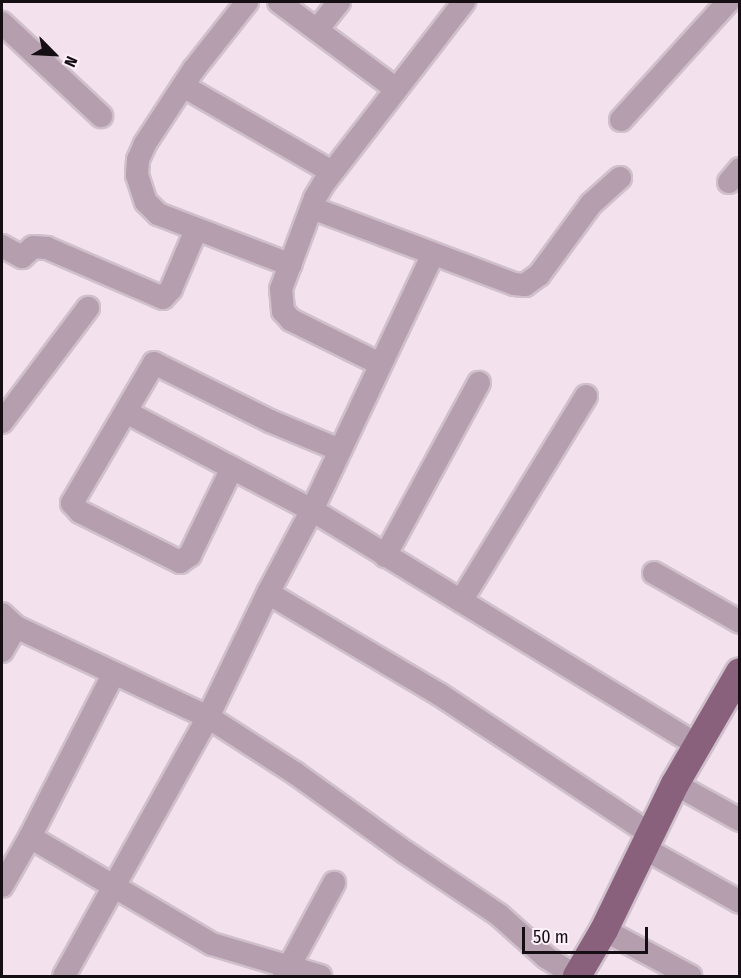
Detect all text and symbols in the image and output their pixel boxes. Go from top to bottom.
north arrow [24,24,84,84]
text: N [60,53,82,70]
scale bar [525,915,651,953]
text: 50 m [533,926,569,948]

